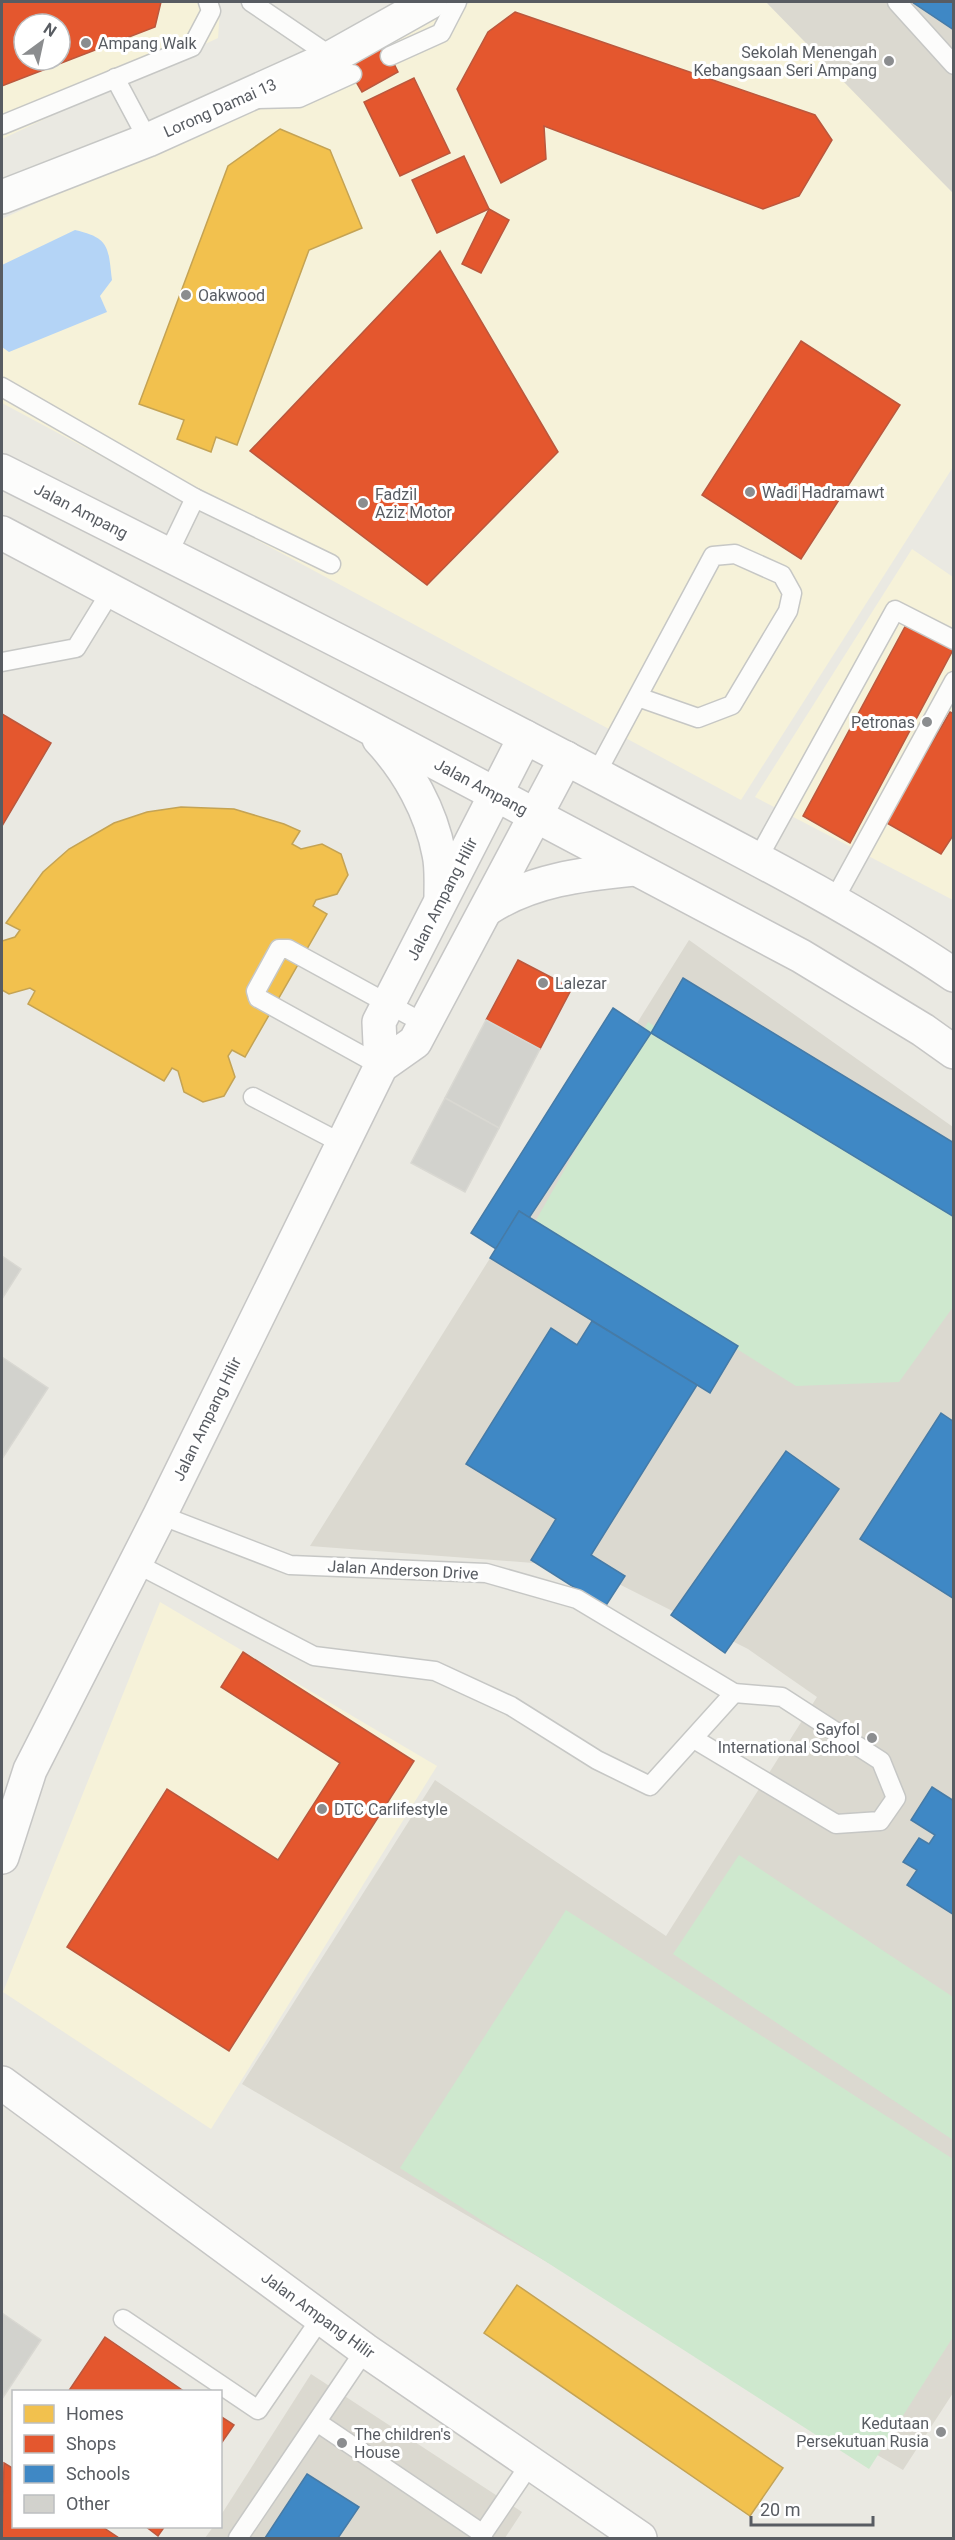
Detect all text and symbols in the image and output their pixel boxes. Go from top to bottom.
north arrow [12,12,72,72]
text: N [40,19,60,41]
place label: Ampang Walk [98,34,197,53]
marker: Ampang Walk [79,36,93,50]
place label: Sekolah Menengah Kebangsaan Seri Ampang [693,43,877,80]
marker: Sekolah Menengah Kebangsaan Seri Ampang [882,54,896,68]
street label: Lorong Damai 13 [161,75,279,141]
place label: Oakwood [198,286,265,305]
marker: Oakwood [179,288,193,302]
street label: Jalan Ampang [31,479,131,543]
place label: Wadi Hadramawt [762,483,884,502]
place label: Fadzil Aziz Motor [375,485,453,522]
marker: Wadi Hadramawt [743,485,757,499]
marker: Fadzil Aziz Motor [356,496,370,510]
place label: Petronas [851,713,915,732]
marker: Petronas [920,715,934,729]
street label: Jalan Ampang [431,754,531,820]
street label: Jalan Ampang Hilir [403,834,481,964]
place label: Lalezar [555,974,607,993]
marker: Lalezar [536,976,550,990]
street label: Jalan Ampang Hilir [169,1353,245,1484]
street label: Jalan Anderson Drive [327,1557,479,1583]
place label: Sayfol International School [718,1720,860,1757]
marker: Sayfol International School [865,1731,879,1745]
place label: DTC Carlifestyle [334,1800,448,1819]
marker: DTC Carlifestyle [315,1802,329,1816]
street label: Jalan Ampang Hilir [258,2268,379,2363]
legend [12,2390,222,2528]
text: Homes [66,2403,124,2424]
place label: Kedutaan Persekutuan Rusia [796,2414,929,2451]
place label: The children's House [354,2425,451,2462]
marker: Kedutaan Persekutuan Rusia [934,2425,948,2439]
text: Shops [66,2433,116,2454]
marker: The children's House [335,2436,349,2450]
text: Schools [66,2463,130,2484]
scale bar [751,2489,872,2527]
text: Other [66,2493,110,2514]
text: 20 m [760,2499,800,2520]

